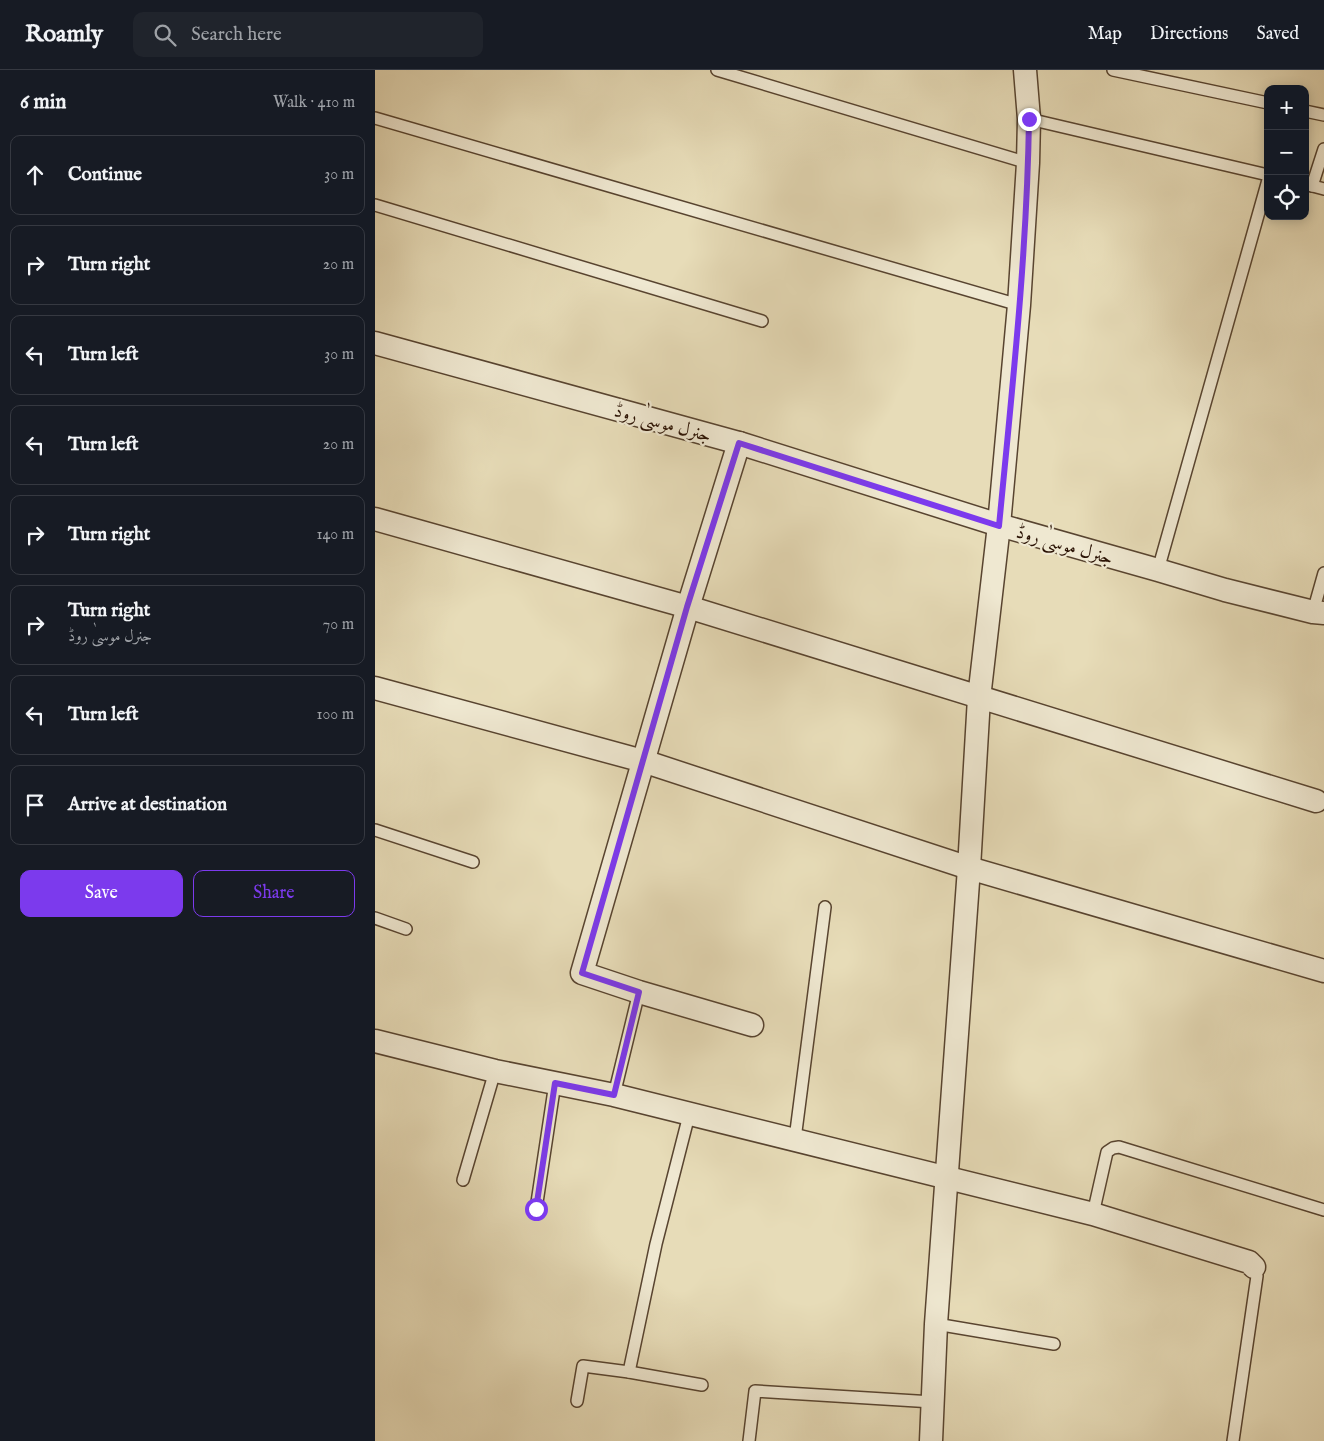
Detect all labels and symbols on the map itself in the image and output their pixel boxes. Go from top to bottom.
route end [1018,108,1041,131]
street label: جنرل موسیٰ روڈ [611,394,715,448]
street label: جنرل موسیٰ روڈ [1013,515,1117,571]
route start [525,1198,548,1221]

